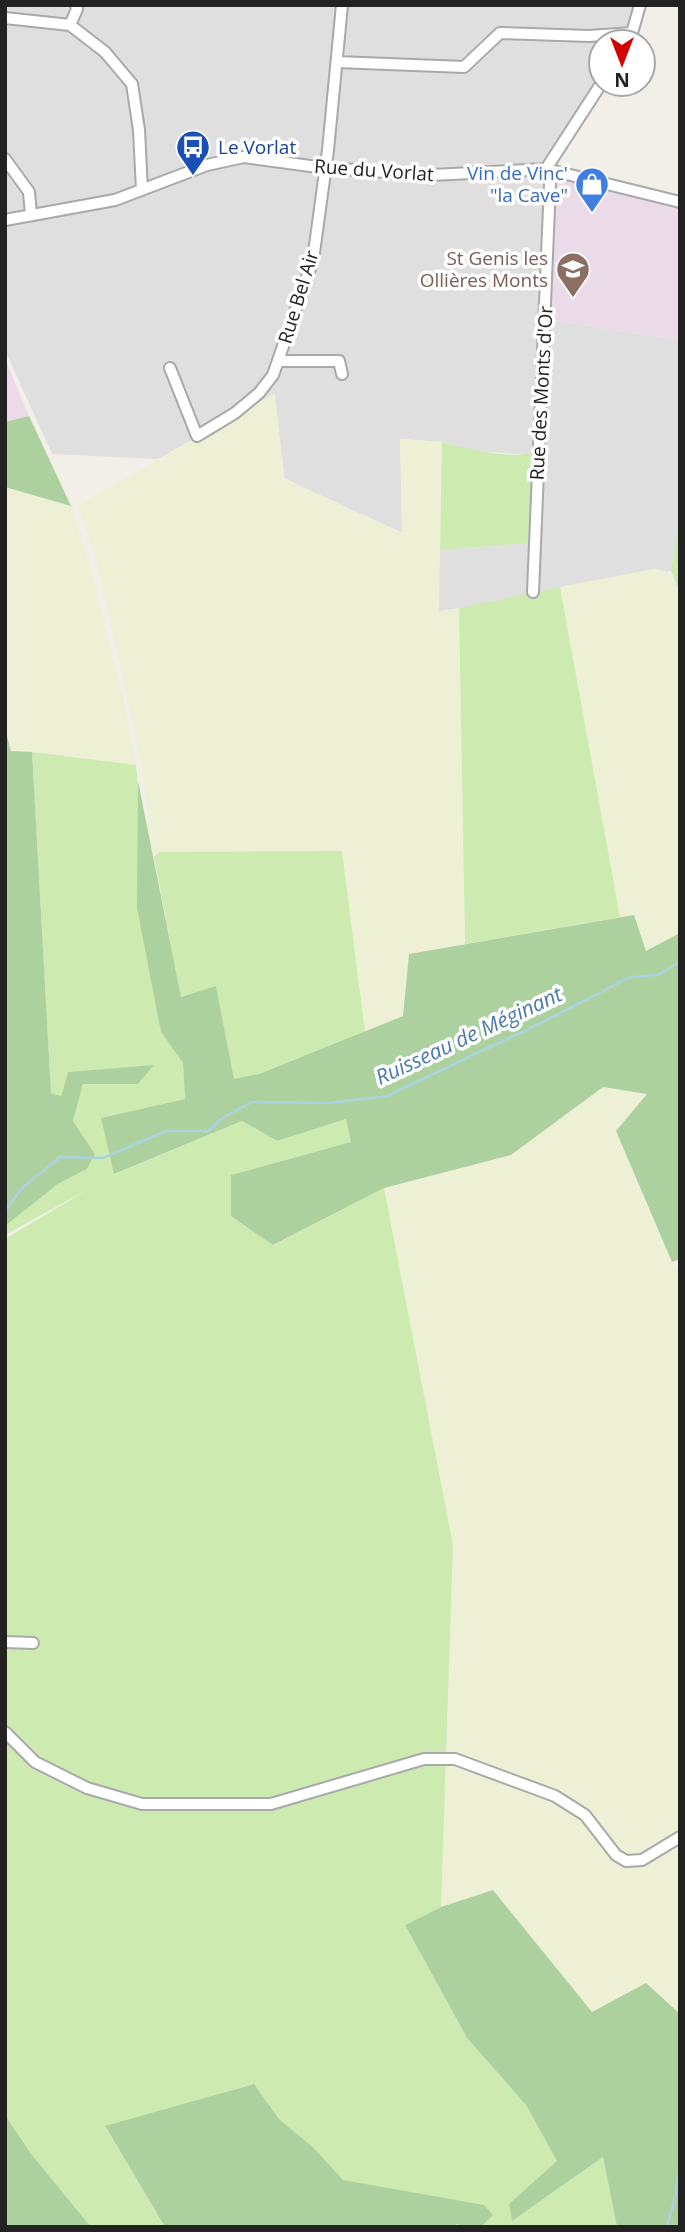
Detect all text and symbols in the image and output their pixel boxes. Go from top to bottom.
north arrow [587,28,657,98]
text: N [614,67,630,93]
bus stop icon: Le Vorlat [174,128,212,177]
place label: Le Vorlat [218,134,296,160]
street label: Rue du Vorlat [313,153,435,187]
place label: Vin de Vinc' "la Cave" [467,160,568,208]
shop icon: Vin de Vinc' "la Cave" [573,165,611,214]
place label: St Genis les Ollières Monts [420,245,548,293]
street label: Rue Bel Air [271,247,325,347]
school or university icon: St Genis les Ollières Monts [554,250,592,299]
street label: Rue des Monts d'Or [523,305,559,481]
water label: Ruisseau de Méginant [371,979,567,1091]

